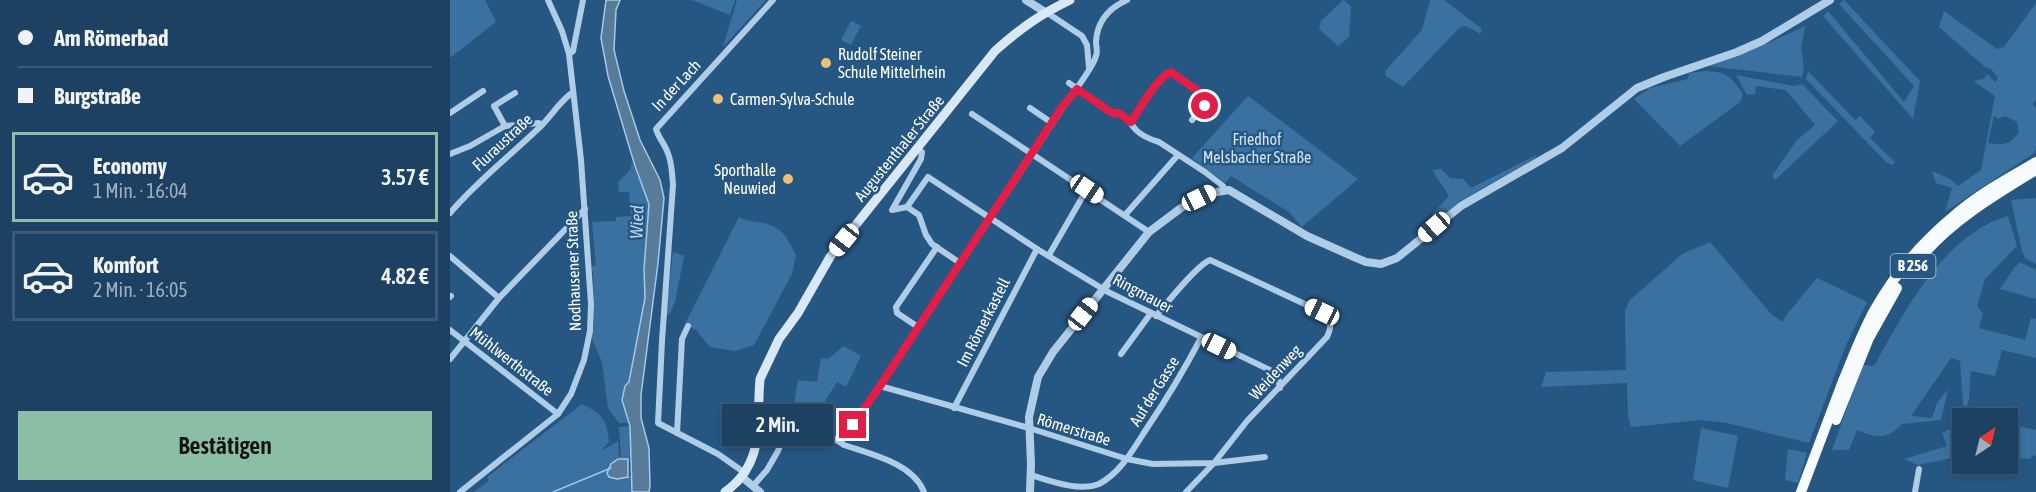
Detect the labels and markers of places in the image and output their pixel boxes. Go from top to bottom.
place label: Rudolf Steiner Schule Mittelrhein [838,45,946,81]
marker: Rudolf Steiner Schule Mittelrhein [819,56,833,70]
place label: Carmen-Sylva-Schule [730,90,854,109]
marker: Carmen-Sylva-Schule [711,92,725,106]
place label: Sporthalle Neuwied [714,161,776,197]
marker: Sporthalle Neuwied [781,172,795,186]

